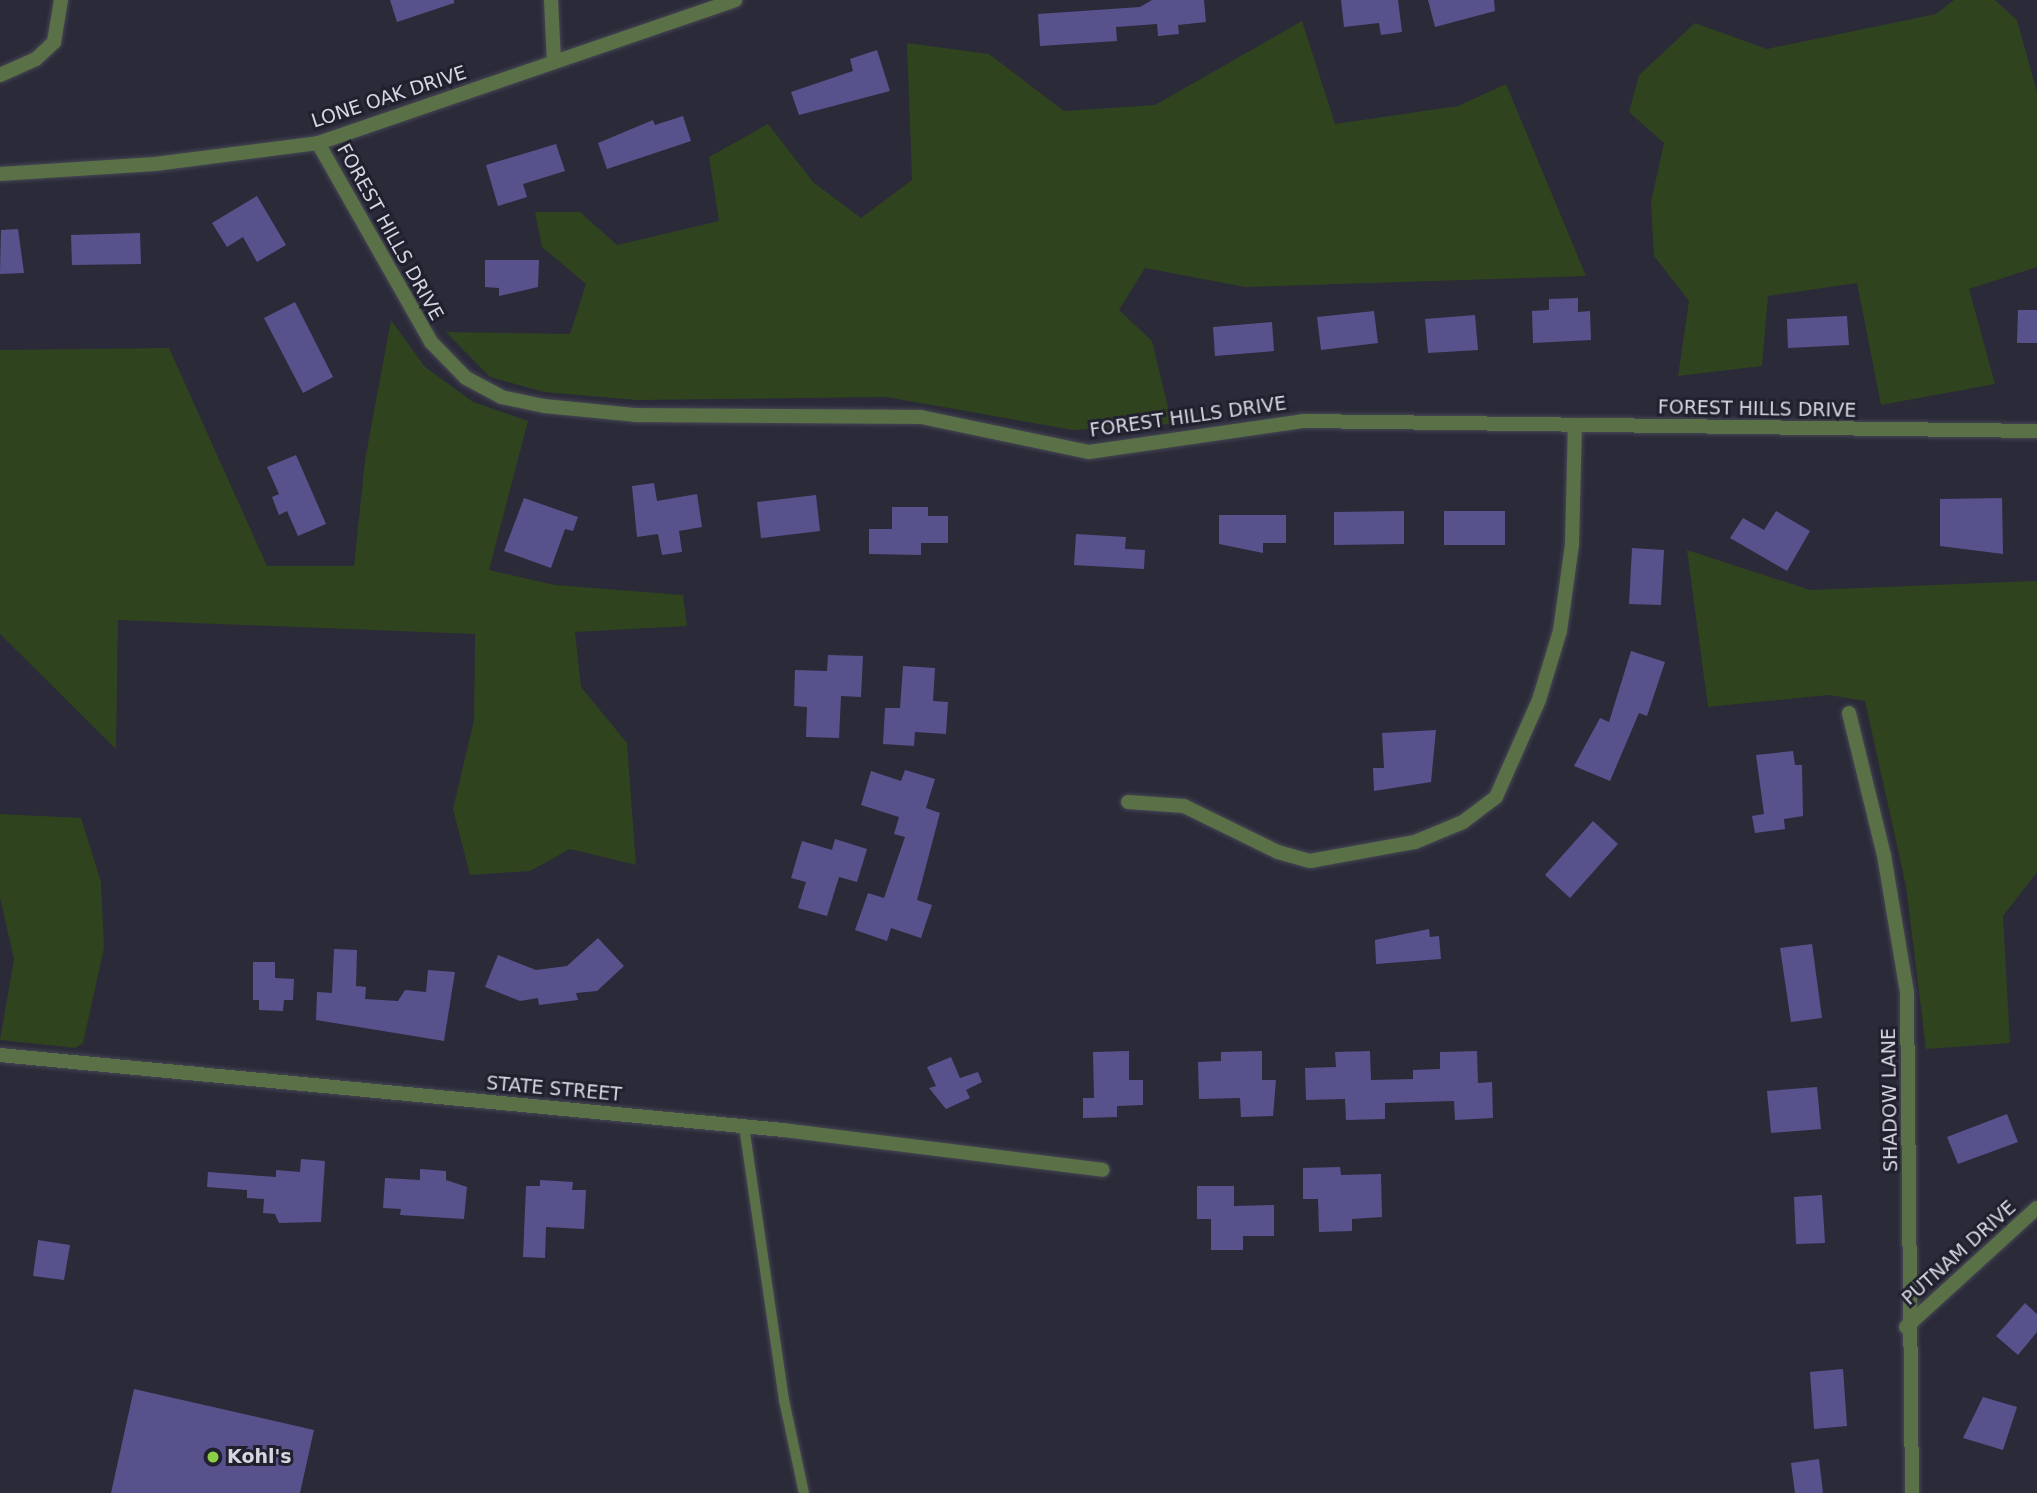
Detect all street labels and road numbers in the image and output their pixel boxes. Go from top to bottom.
street label: LONE OAK DRIVE [309,61,469,133]
street label: FOREST HILLS DRIVE [332,140,448,324]
street label: FOREST HILLS DRIVE [1088,392,1288,442]
street label: FOREST HILLS DRIVE [1658,396,1856,422]
street label: SHADOW LANE [1877,1028,1903,1172]
street label: STATE STREET [485,1072,623,1106]
street label: PUTNAM DRIVE [1897,1196,2021,1310]

